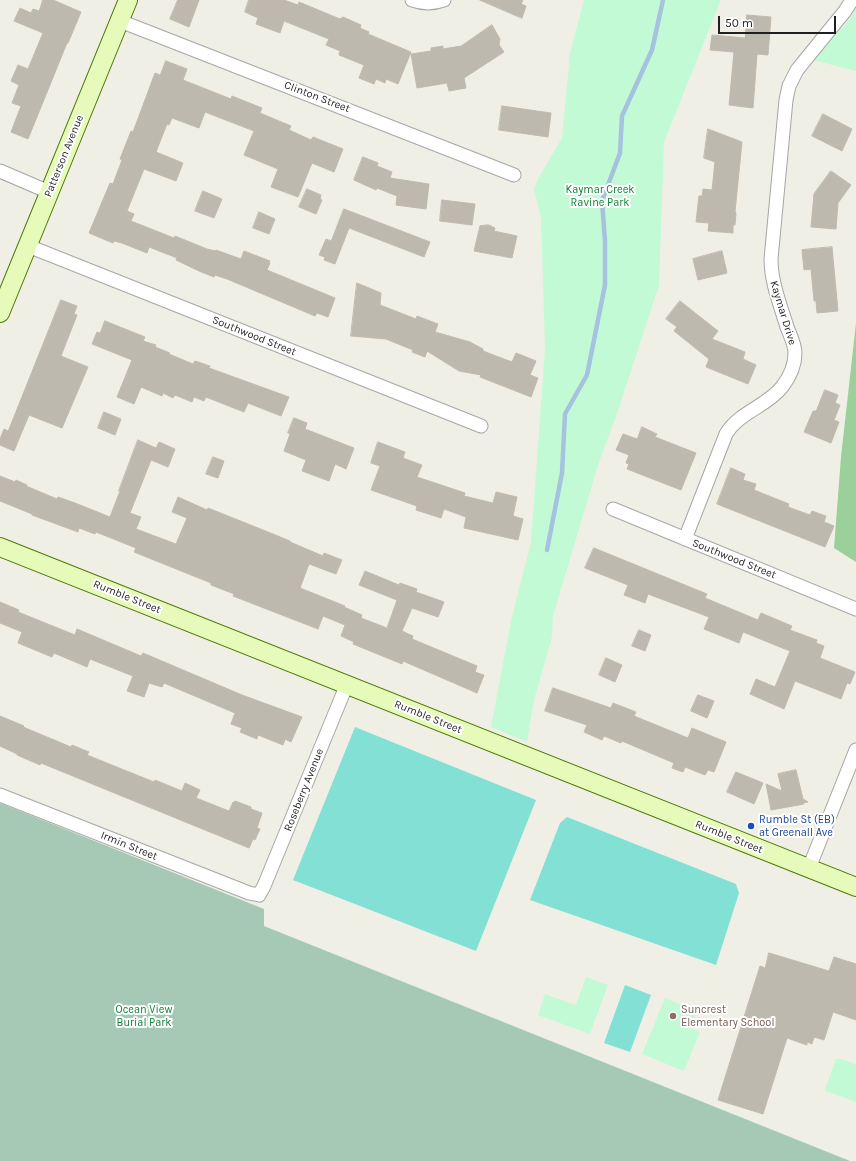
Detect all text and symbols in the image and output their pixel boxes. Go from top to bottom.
scale bar [720,8,838,34]
text: 50 m [725,16,753,30]
street label: Clinton Street [282,78,352,116]
street label: Patterson Avenue [42,113,86,199]
park label: Kaymar Creek Ravine Park [565,183,635,209]
street label: Kaymar Drive [767,279,799,347]
street label: Southwood Street [210,313,298,359]
street label: Southwood Street [690,536,778,582]
street label: Rumble Street [91,577,163,617]
street label: Rumble Street [392,697,464,737]
street label: Roseberry Avenue [281,747,327,833]
place label: Rumble St (EB) at Greenall Ave [759,813,835,839]
street label: Rumble Street [693,817,765,857]
marker: Rumble St (EB) at Greenall Ave [746,821,756,831]
street label: Irmin Street [99,829,159,863]
park label: Ocean View Burial Park [116,1003,172,1029]
place label: Suncrest Elementary School [681,1003,774,1029]
marker: Suncrest Elementary School [668,1011,678,1021]

